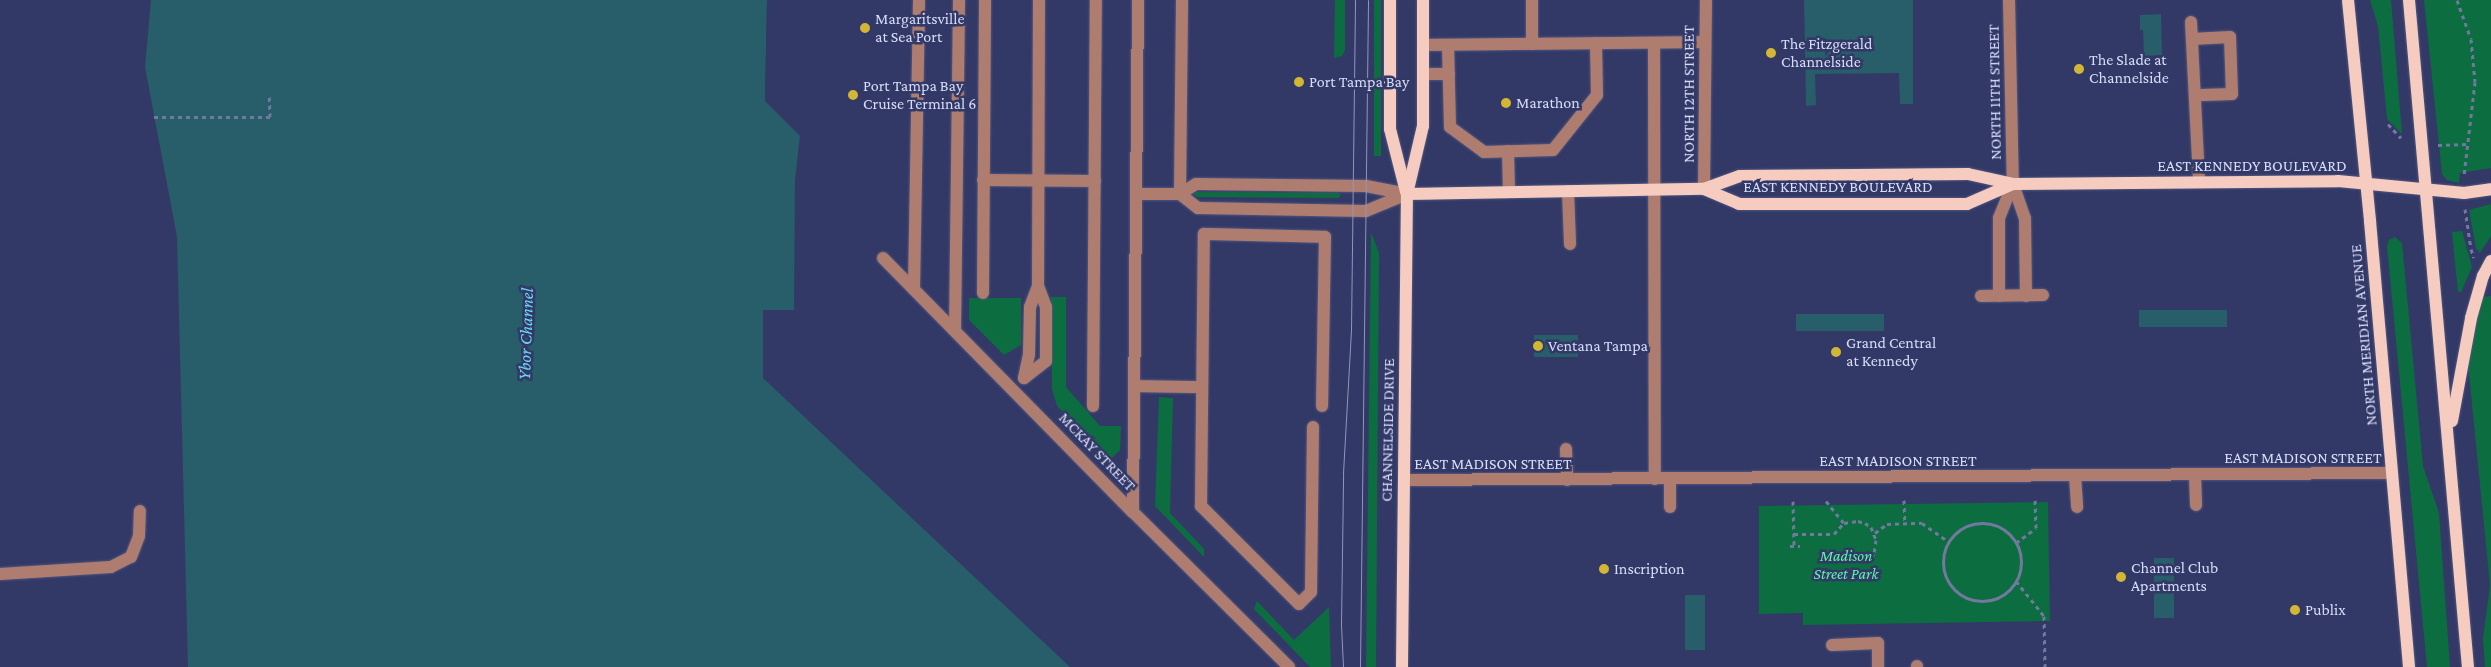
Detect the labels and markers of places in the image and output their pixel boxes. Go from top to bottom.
place label: Margaritsville at Sea Port [875,9,964,47]
marker: Margaritsville at Sea Port [859,22,871,34]
place label: The Fitzgerald Channelside [1781,34,1872,72]
marker: The Fitzgerald Channelside [1765,47,1777,59]
place label: The Slade at Channelside [2089,50,2169,88]
marker: The Slade at Channelside [2073,63,2085,75]
place label: Port Tampa Bay [1309,72,1409,92]
place label: Port Tampa Bay Cruise Terminal 6 [863,76,976,114]
marker: Port Tampa Bay [1293,76,1305,88]
marker: Port Tampa Bay Cruise Terminal 6 [847,89,859,101]
place label: Marathon [1516,93,1580,113]
marker: Marathon [1500,97,1512,109]
place label: Grand Central at Kennedy [1846,333,1936,371]
place label: Ventana Tampa [1548,336,1648,356]
marker: Ventana Tampa [1532,340,1544,352]
marker: Grand Central at Kennedy [1830,346,1842,358]
place label: Channel Club Apartments [2131,558,2218,596]
place label: Inscription [1614,559,1685,579]
marker: Inscription [1598,563,1610,575]
marker: Channel Club Apartments [2115,571,2127,583]
place label: Publix [2305,600,2346,620]
marker: Publix [2289,604,2301,616]

